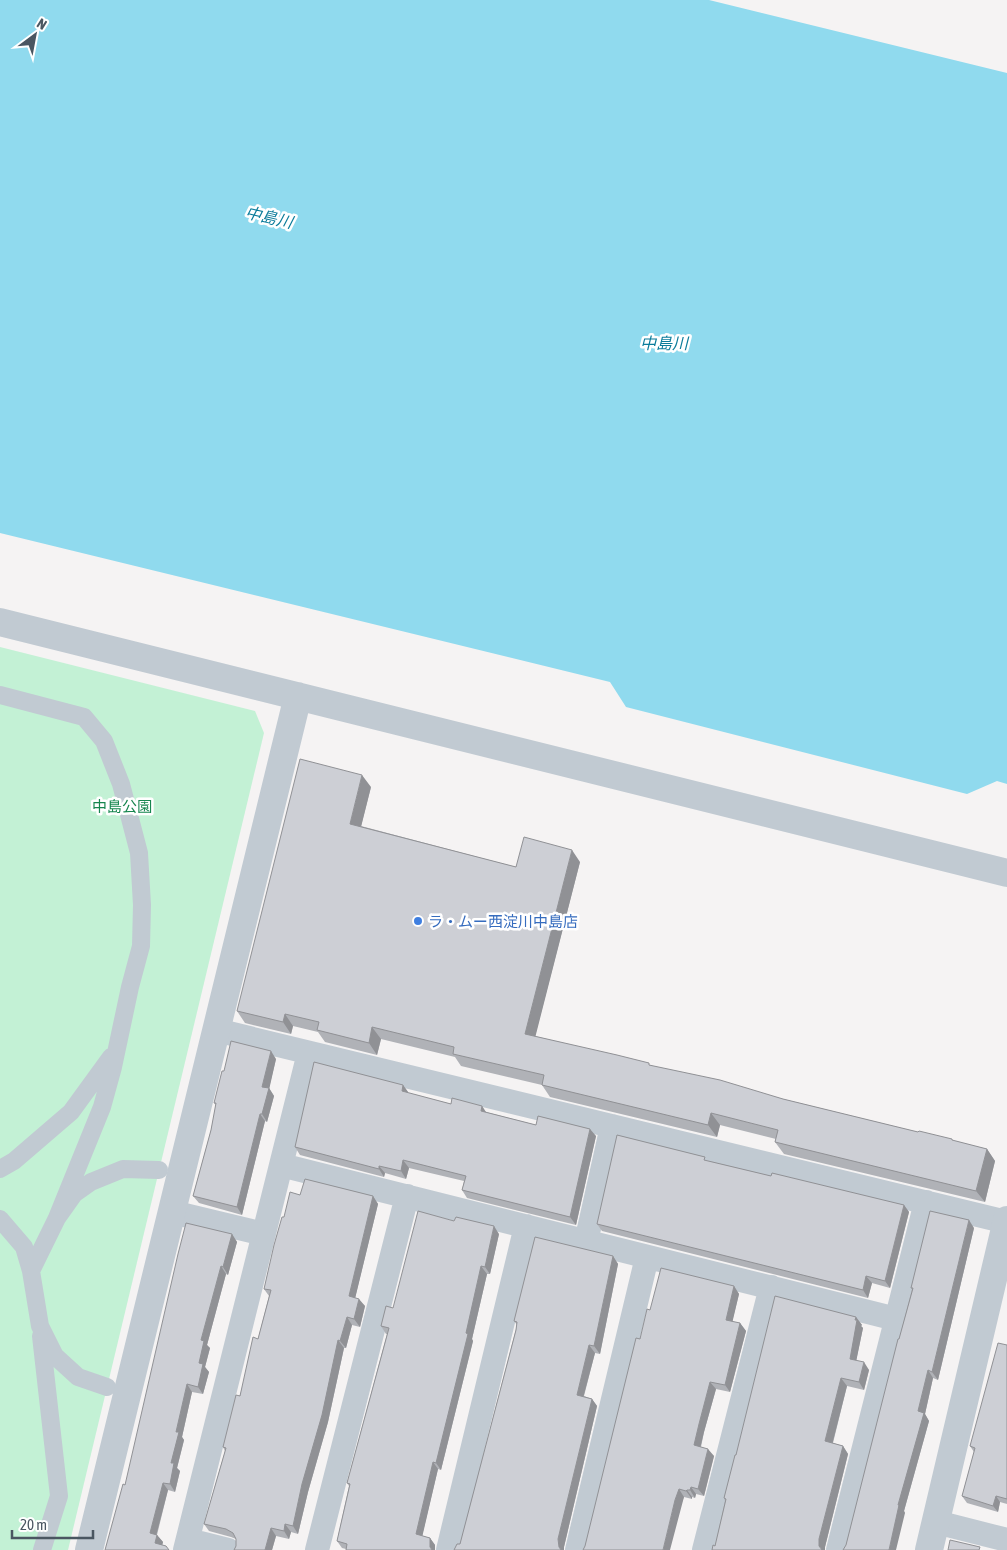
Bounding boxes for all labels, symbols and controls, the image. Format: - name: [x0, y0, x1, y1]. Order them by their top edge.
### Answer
- north arrow: [10, 10, 60, 60]
- text: N: [34, 15, 50, 33]
- water label: 中島川: [244, 203, 296, 232]
- water label: 中島川: [640, 334, 690, 352]
- park label: 中島公園: [92, 798, 152, 815]
- place label: ラ・ムー西淀川中島店: [428, 913, 578, 930]
- marker: ラ・ムー西淀川中島店: [412, 915, 424, 927]
- scale bar: [12, 1508, 94, 1540]
- text: 20 m: [20, 1516, 47, 1533]

